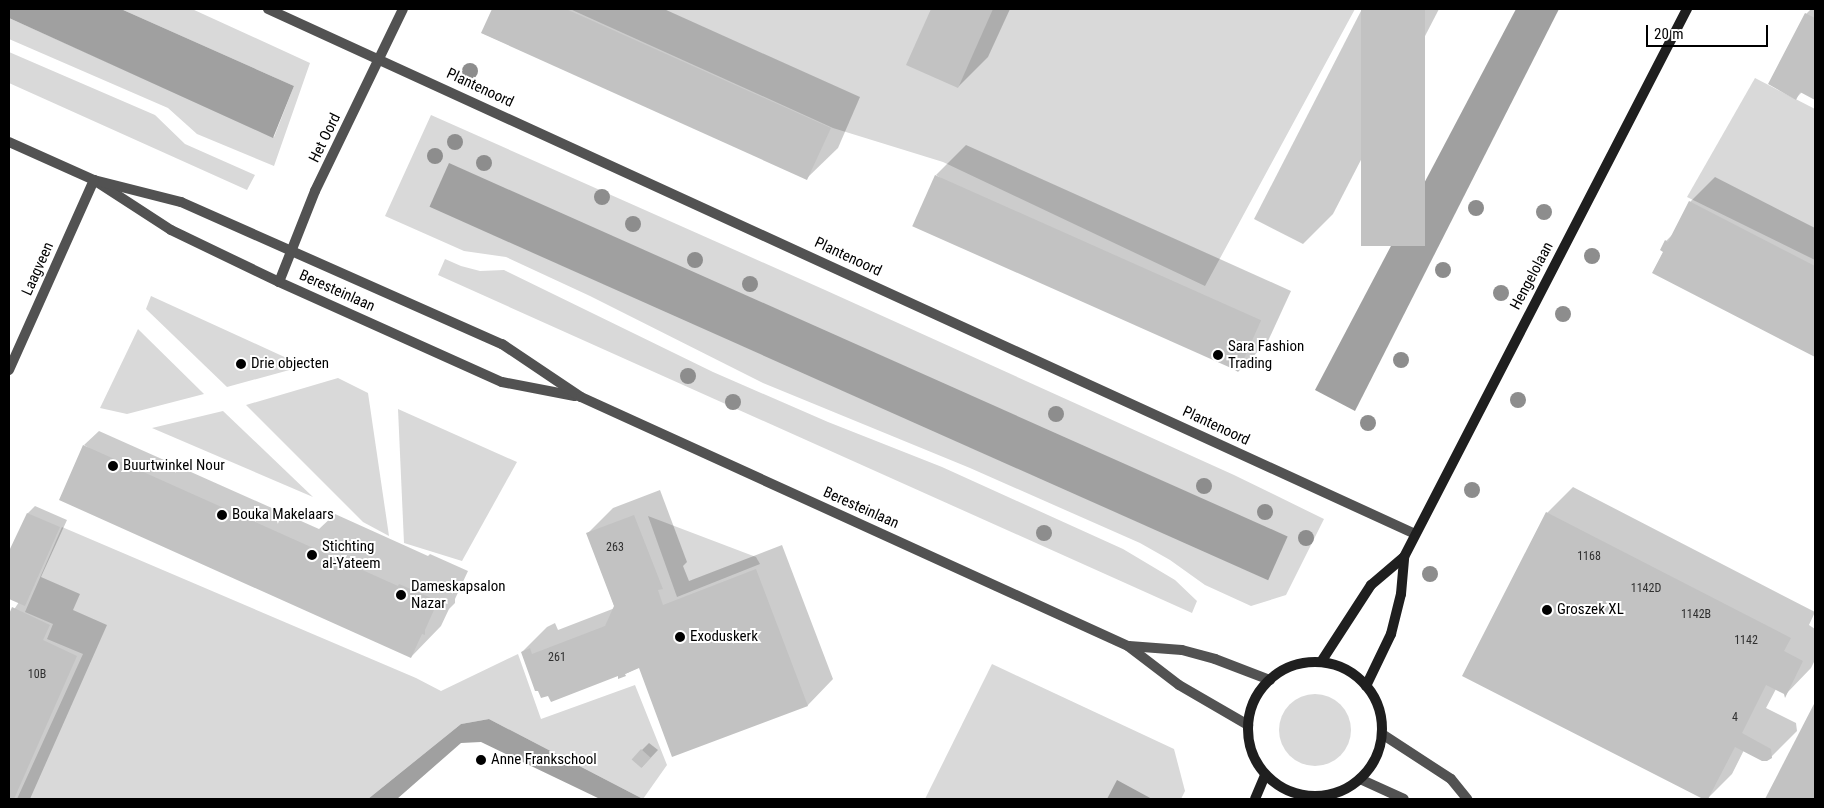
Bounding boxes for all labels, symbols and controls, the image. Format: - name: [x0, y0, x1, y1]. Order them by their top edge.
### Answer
- scale bar: [1649, 15, 1772, 47]
- text: 20 m: [1654, 25, 1684, 43]
- street label: Plantenoord: [444, 65, 516, 111]
- street label: Het Oord: [305, 110, 345, 166]
- street label: Plantenoord: [812, 234, 884, 280]
- street label: Hengelolaan: [1507, 239, 1557, 313]
- street label: Laagveen: [18, 240, 58, 298]
- street label: Beresteinlaan: [296, 266, 378, 316]
- place label: Sara Fashion Trading: [1228, 337, 1304, 372]
- marker: Sara Fashion Trading: [1212, 349, 1224, 361]
- place label: Drie objecten: [251, 355, 329, 373]
- marker: Drie objecten: [235, 358, 247, 370]
- street label: Plantenoord: [1180, 403, 1252, 449]
- place label: Buurtwinkel Nour: [123, 457, 225, 475]
- marker: Buurtwinkel Nour: [107, 460, 119, 472]
- street label: Beresteinlaan: [820, 483, 902, 533]
- place label: Bouka Makelaars: [232, 506, 334, 524]
- marker: Bouka Makelaars: [216, 509, 228, 521]
- place label: Stichting al-Yateem: [322, 537, 381, 572]
- house number: 263: [606, 541, 624, 555]
- marker: Stichting al-Yateem: [306, 549, 318, 561]
- house number: 1168: [1577, 550, 1601, 564]
- place label: Dameskapsalon Nazar: [411, 577, 506, 612]
- house number: 1142D: [1631, 582, 1661, 596]
- marker: Dameskapsalon Nazar: [395, 589, 407, 601]
- place label: Groszek XL: [1557, 601, 1624, 619]
- marker: Groszek XL: [1541, 604, 1553, 616]
- house number: 1142B: [1681, 608, 1711, 622]
- place label: Exoduskerk: [690, 628, 758, 646]
- marker: Exoduskerk: [674, 631, 686, 643]
- house number: 1142: [1734, 634, 1758, 648]
- house number: 261: [548, 651, 566, 665]
- house number: 10B: [28, 668, 46, 682]
- house number: 4: [1732, 711, 1738, 725]
- place label: Anne Frankschool: [491, 751, 597, 769]
- marker: Anne Frankschool: [475, 754, 487, 766]

